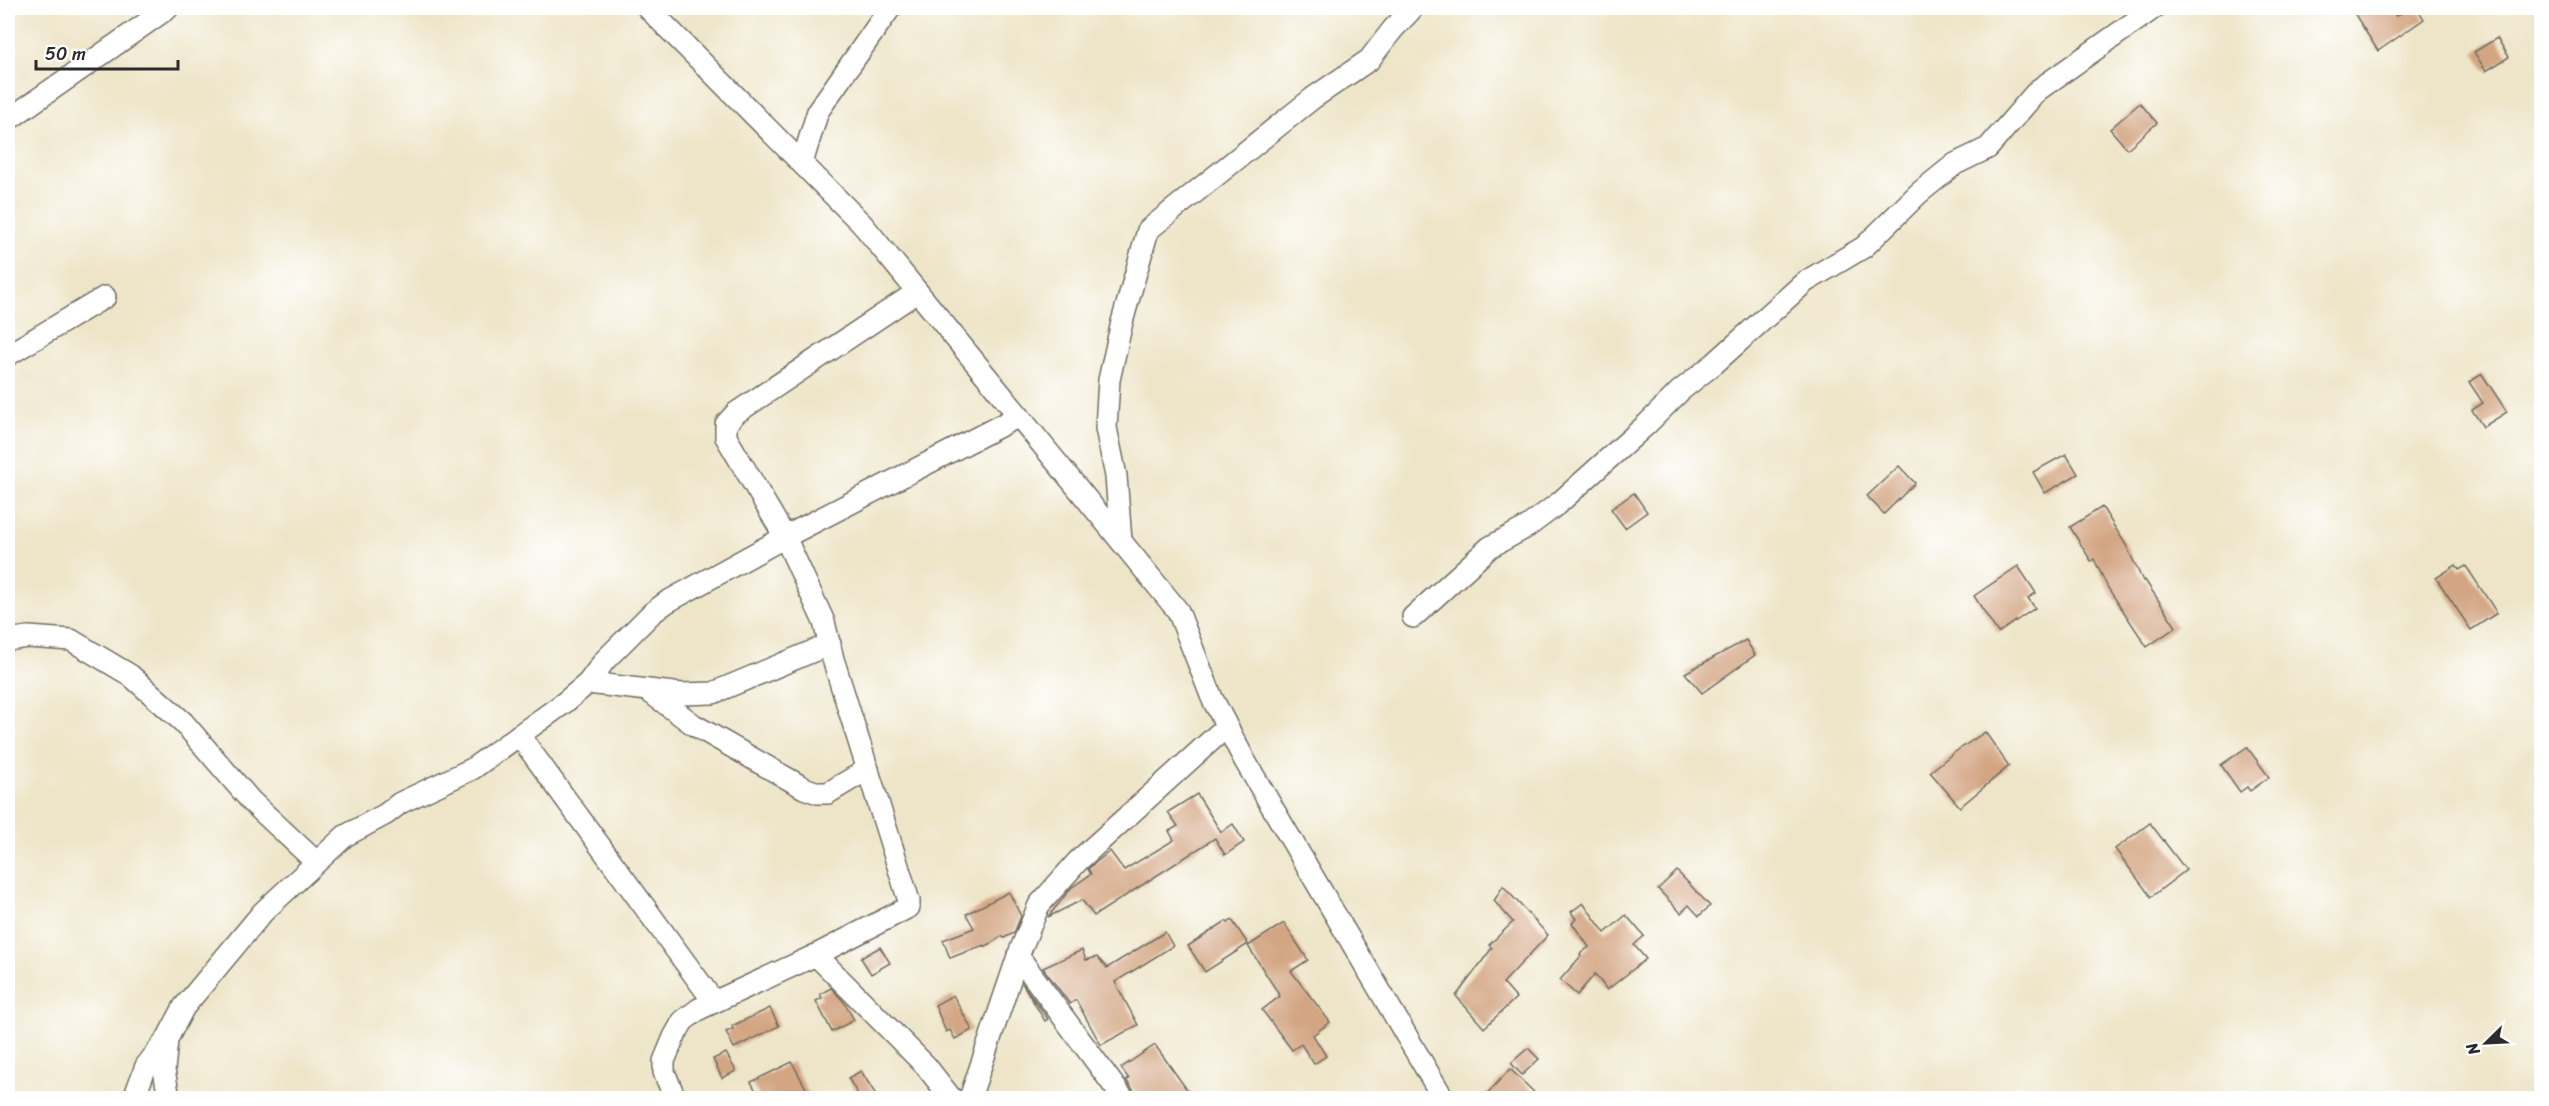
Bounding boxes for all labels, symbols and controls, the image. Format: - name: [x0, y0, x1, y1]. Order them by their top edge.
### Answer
- scale bar: [36, 33, 178, 71]
- text: 50 m: [45, 38, 86, 70]
- north arrow: [2456, 1013, 2516, 1073]
- text: N: [2457, 1037, 2489, 1061]

